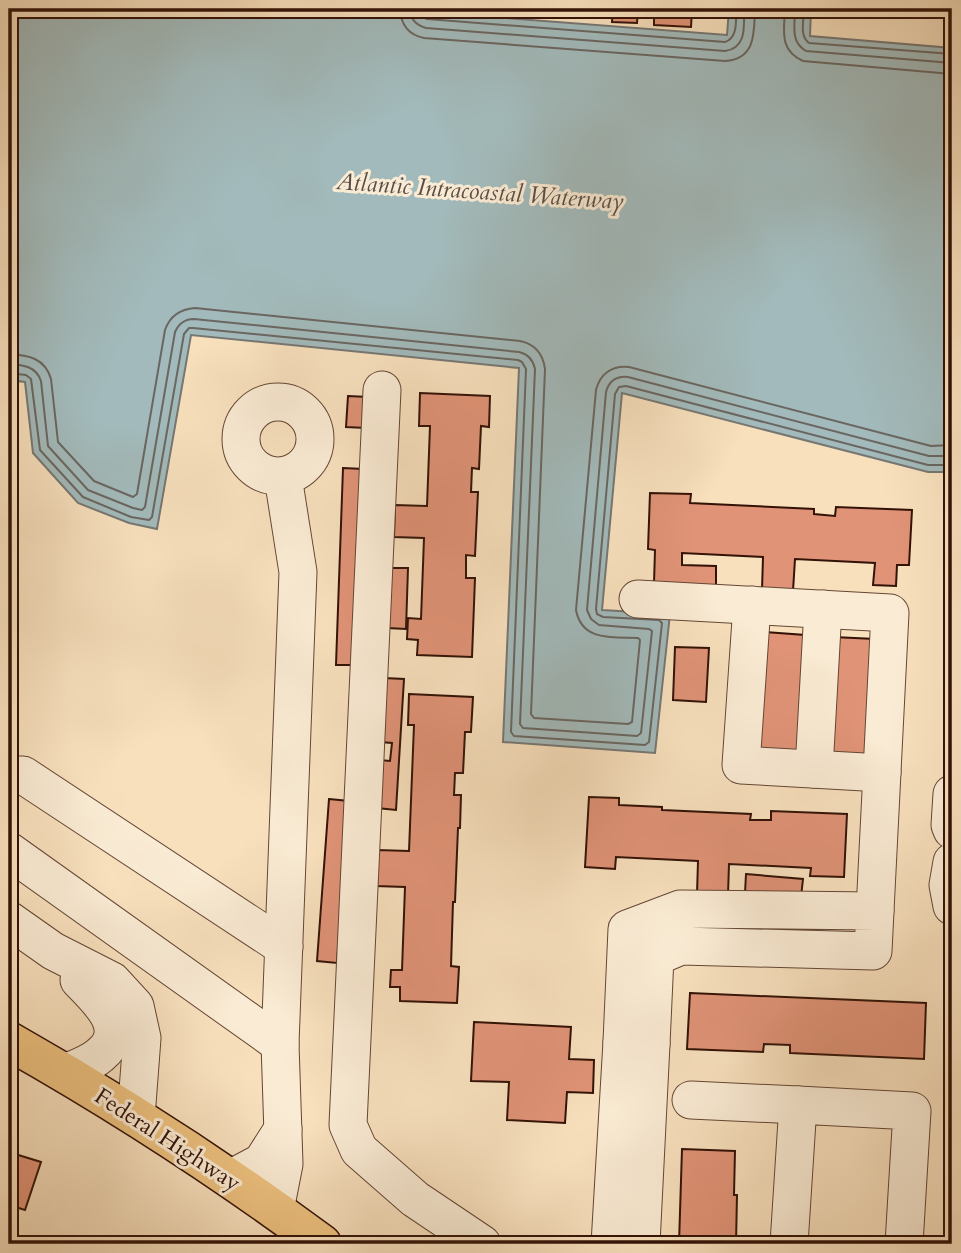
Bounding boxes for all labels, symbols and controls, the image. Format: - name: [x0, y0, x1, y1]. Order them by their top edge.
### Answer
- water label: Atlantic Intracoastal Waterway: [334, 165, 625, 218]
- street label: Federal Highway: [89, 1081, 247, 1198]

